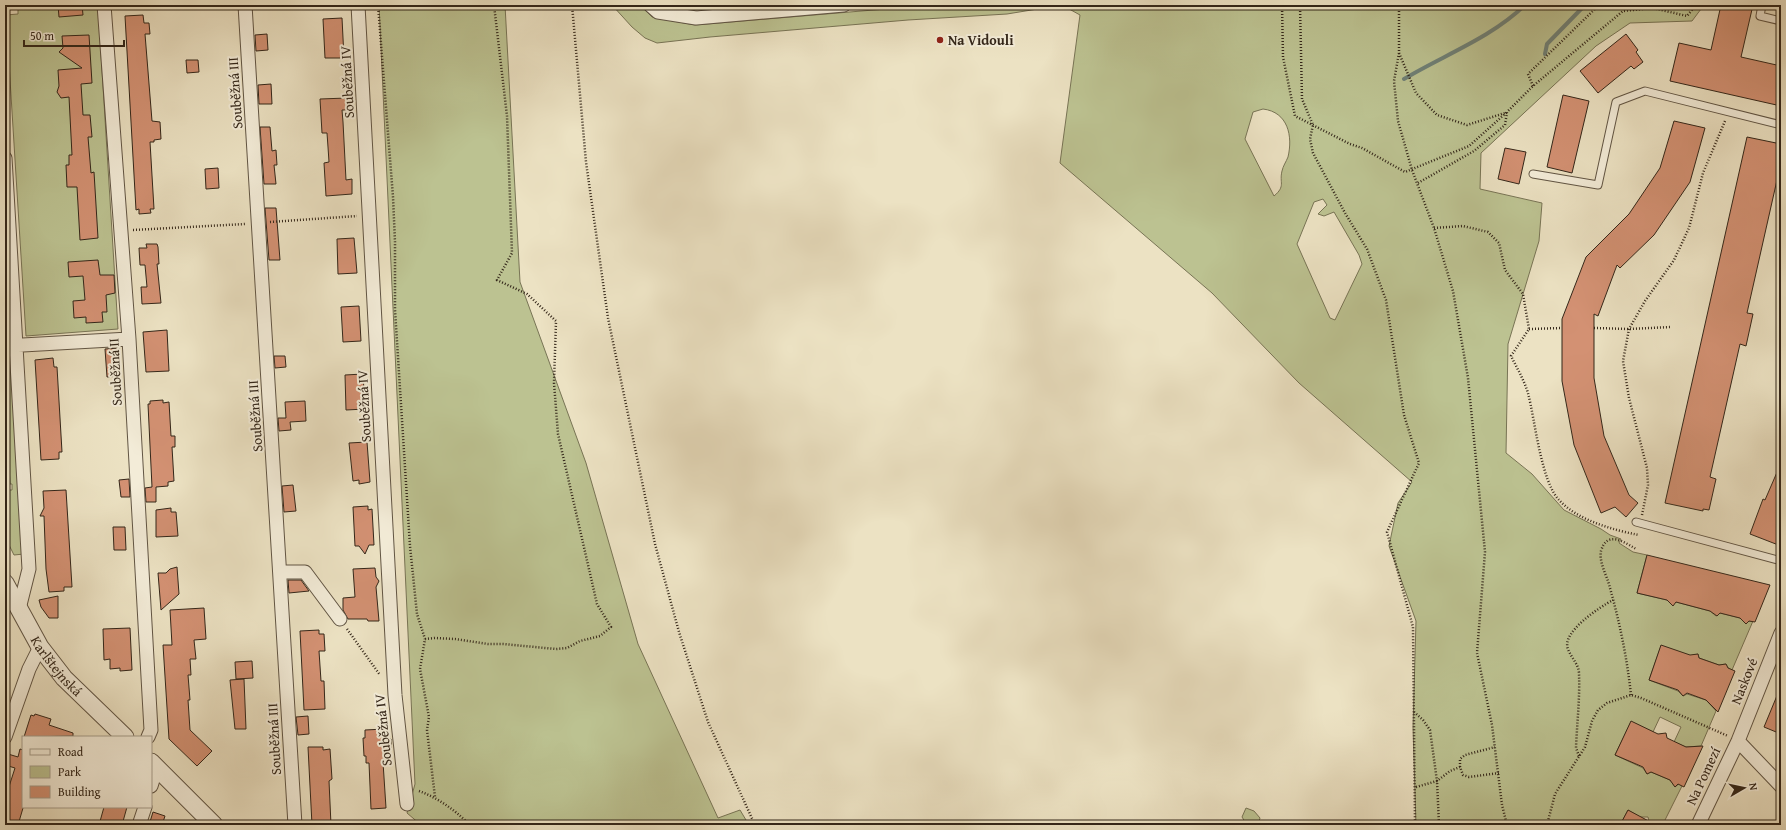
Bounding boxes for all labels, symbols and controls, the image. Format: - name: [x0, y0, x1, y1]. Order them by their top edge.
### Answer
- scale bar: [24, 22, 124, 48]
- text: 50 m: [30, 27, 54, 44]
- place label: Na Vidouli: [948, 30, 1014, 50]
- marker: Na Vidouli: [935, 35, 945, 45]
- street label: Souběžná Ⅳ: [335, 45, 359, 119]
- street label: Souběžná Ⅲ: [223, 56, 247, 130]
- street label: Souběžná Ⅱ: [103, 337, 127, 406]
- street label: Souběžná Ⅳ: [352, 369, 376, 443]
- street label: Souběžná Ⅲ: [243, 379, 267, 453]
- street label: Karlštejnská: [26, 632, 87, 701]
- street label: Naskové: [1726, 654, 1763, 707]
- street label: Souběžná Ⅳ: [369, 692, 397, 767]
- street label: Souběžná Ⅲ: [262, 702, 286, 775]
- legend: [22, 736, 152, 808]
- text: Road: [58, 743, 84, 760]
- street label: Na Pomezí: [1681, 743, 1726, 808]
- text: Park: [58, 763, 82, 780]
- north arrow: [1724, 768, 1764, 808]
- text: N: [1745, 782, 1762, 792]
- text: Building: [58, 783, 101, 800]

